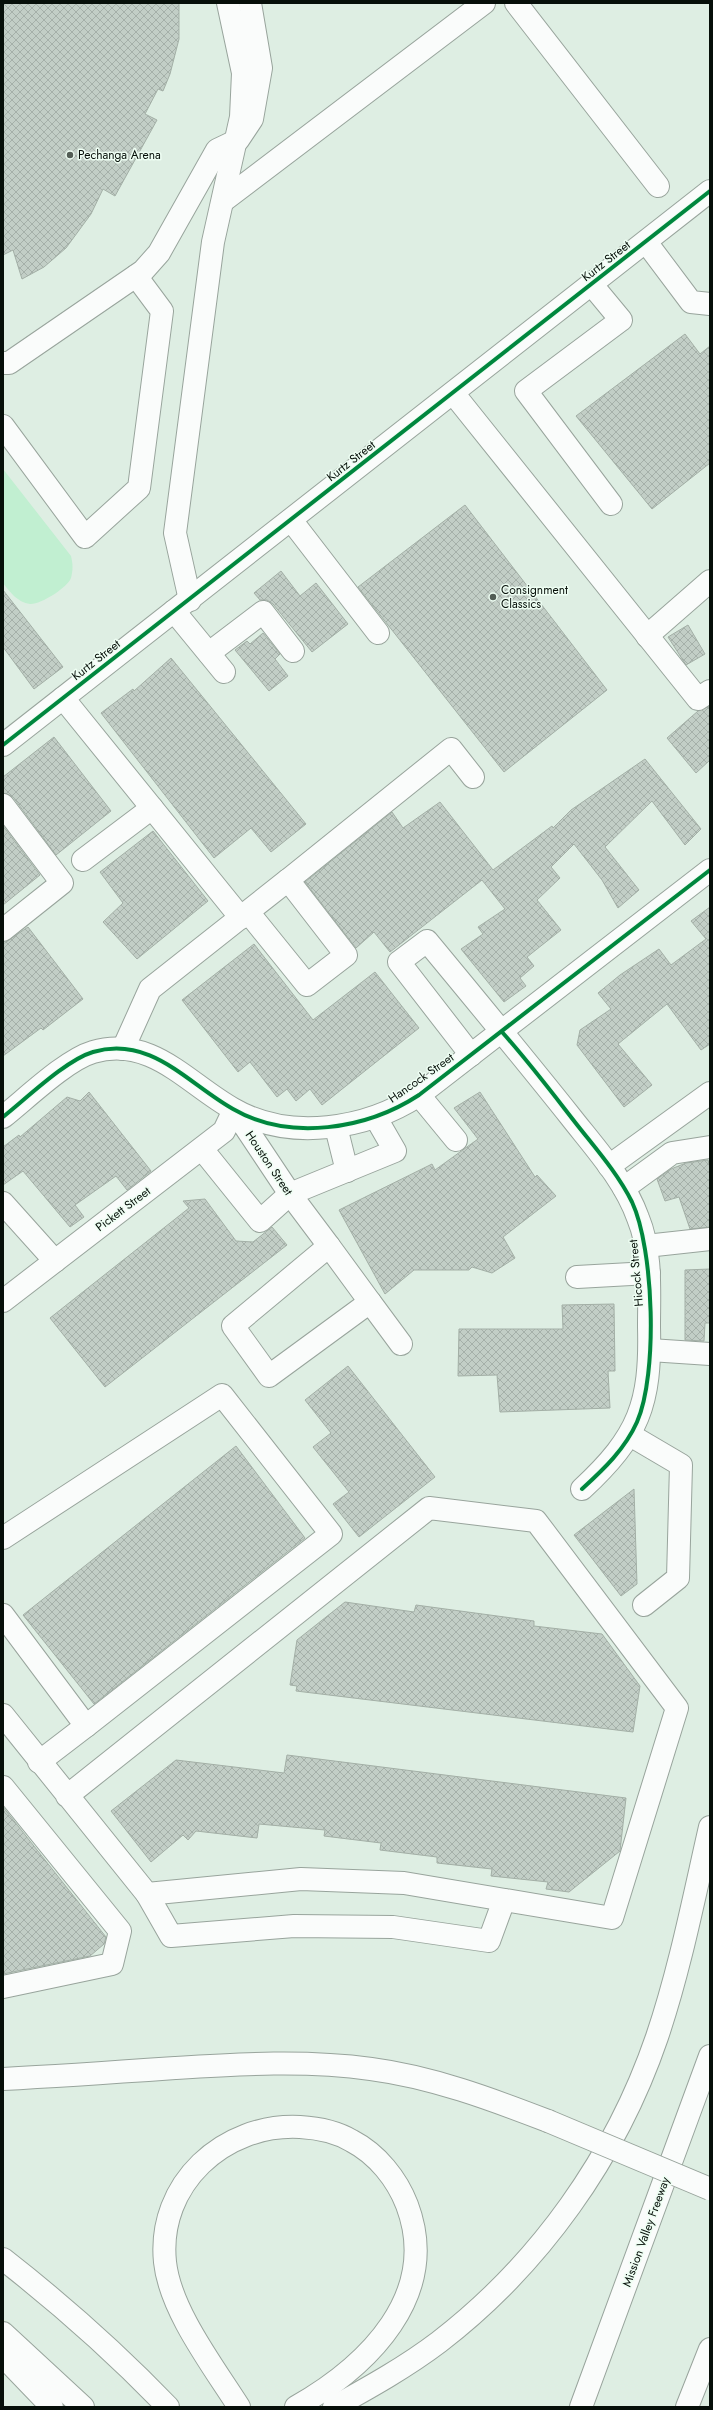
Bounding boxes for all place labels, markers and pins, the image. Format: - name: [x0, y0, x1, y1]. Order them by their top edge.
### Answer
- place label: Pechanga Arena: [78, 146, 161, 164]
- marker: Pechanga Arena: [65, 150, 75, 160]
- place label: Consignment Classics: [501, 581, 568, 613]
- marker: Consignment Classics: [488, 592, 498, 602]

